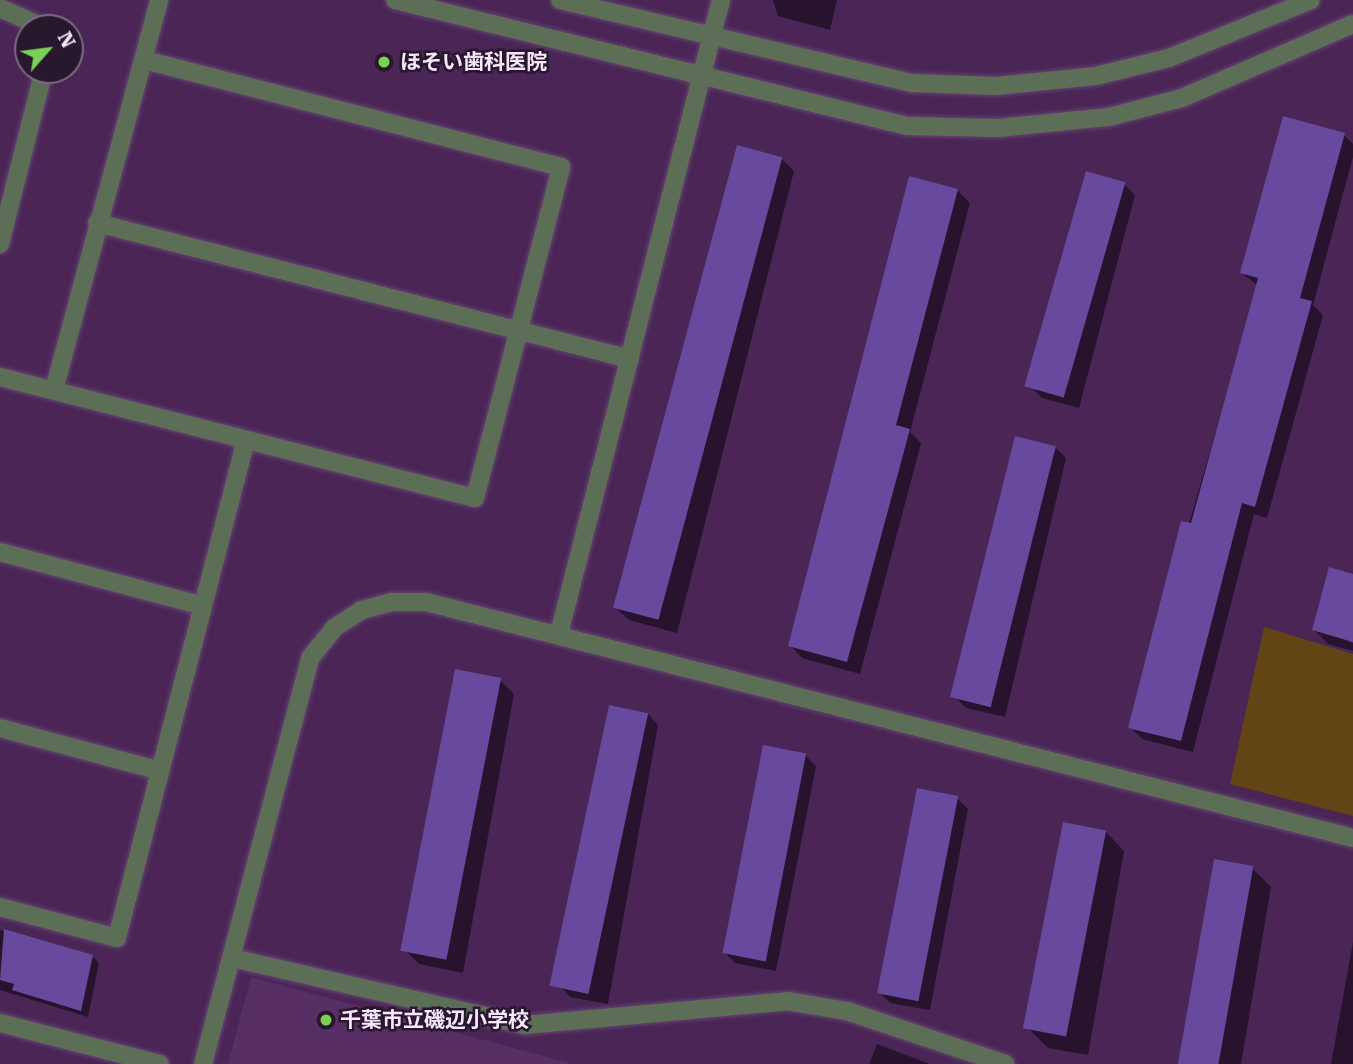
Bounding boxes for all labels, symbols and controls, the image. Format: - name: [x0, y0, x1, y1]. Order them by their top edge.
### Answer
- north arrow: [14, 14, 84, 84]
- text: N: [53, 28, 80, 52]
- place label: ほそい歯科医院: [400, 49, 547, 75]
- marker: ほそい歯科医院: [374, 52, 394, 72]
- place label: 千葉市立磯辺小学校: [340, 1007, 529, 1033]
- marker: 千葉市立磯辺小学校: [318, 1012, 334, 1028]

